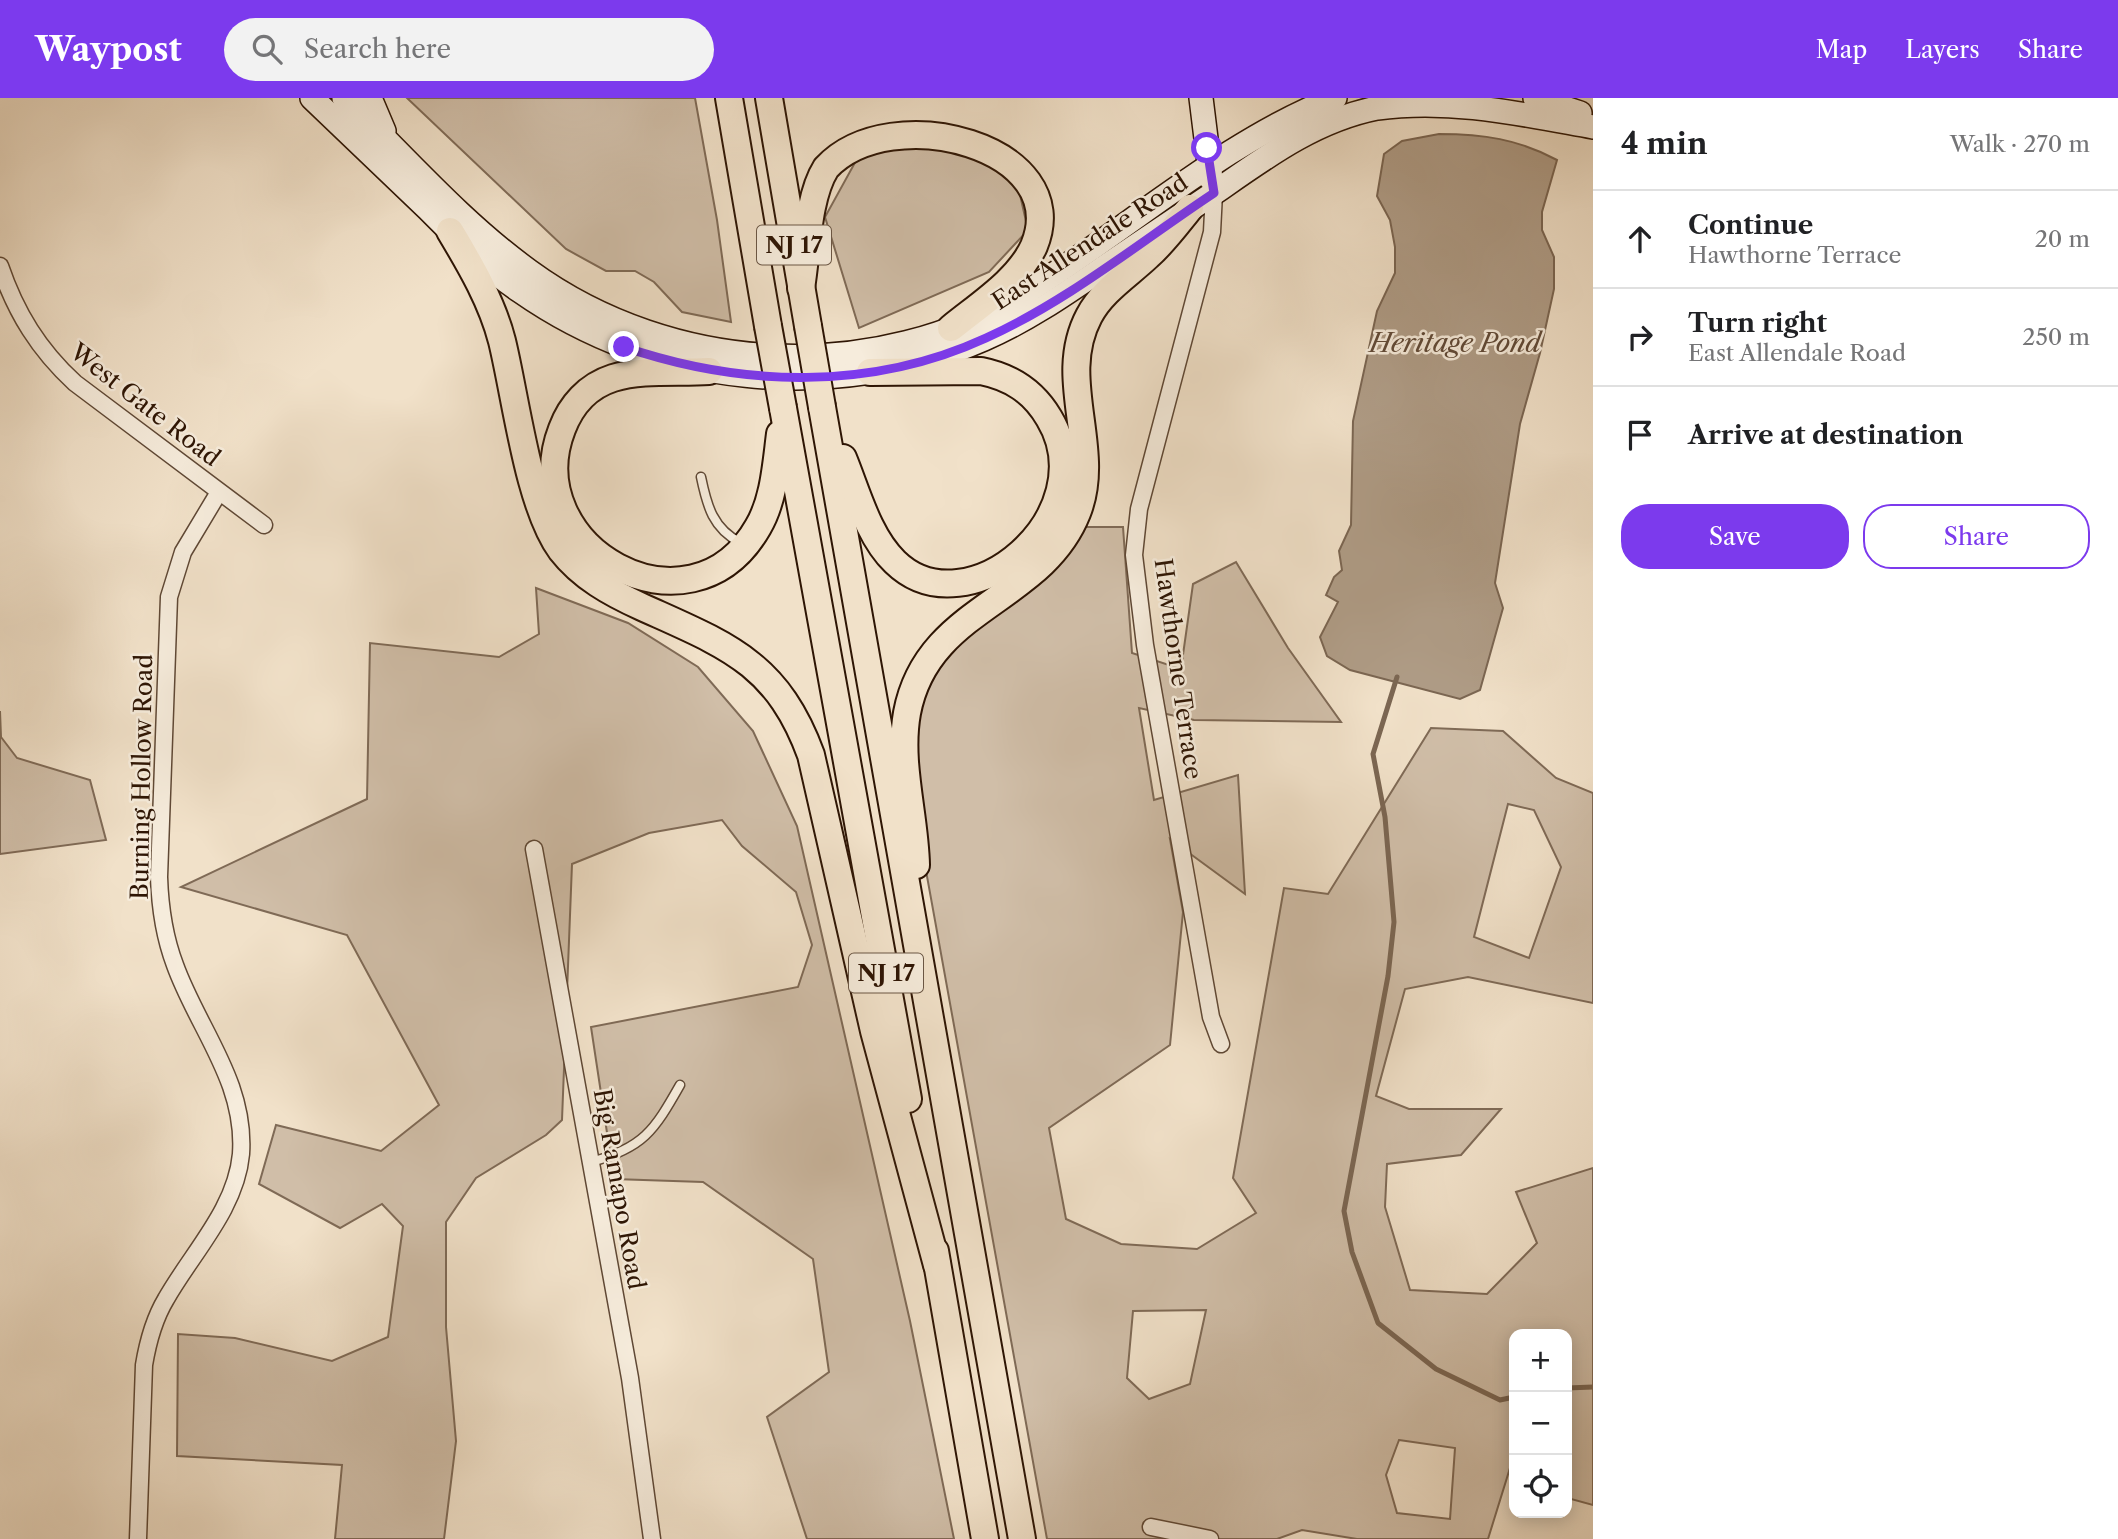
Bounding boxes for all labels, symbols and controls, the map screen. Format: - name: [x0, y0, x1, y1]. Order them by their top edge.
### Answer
- search box: [224, 18, 714, 81]
- text: Waypost: [35, 29, 182, 70]
- icon: search: [248, 30, 286, 68]
- text: Search here: [304, 33, 451, 65]
- text: Map: [1816, 35, 1867, 64]
- text: Layers: [1905, 35, 1980, 64]
- text: Share: [2018, 35, 2083, 64]
- text: 4 min: [1621, 125, 1707, 162]
- text: Walk · 270 m: [1950, 130, 2090, 158]
- route start: [1191, 132, 1222, 163]
- street label: East Allendale Road: [986, 167, 1193, 316]
- text: Continue: [1688, 209, 1813, 241]
- icon: ahead: [1621, 220, 1659, 258]
- text: 20 m: [2035, 225, 2090, 253]
- road number: NJ 17: [757, 226, 831, 264]
- text: Hawthorne Terrace: [1688, 241, 1901, 269]
- text: Turn right: [1688, 307, 1827, 339]
- icon: right: [1621, 318, 1659, 356]
- text: 250 m: [2022, 323, 2090, 351]
- water label: Heritage Pond: [1367, 327, 1543, 359]
- route end: [608, 331, 639, 362]
- street label: West Gate Road: [64, 336, 226, 472]
- text: East Allendale Road: [1688, 339, 1906, 367]
- icon: arrive: [1621, 416, 1659, 454]
- text: Arrive at destination: [1688, 419, 1963, 451]
- button: Save: [1621, 504, 1849, 569]
- button: Share: [1863, 504, 2090, 569]
- street label: Hawthorne Terrace: [1149, 557, 1208, 781]
- street label: Burning Hollow Road: [125, 653, 158, 900]
- road number: NJ 17: [849, 954, 923, 992]
- street label: Big Ramapo Road: [588, 1086, 652, 1292]
- map controls: [1509, 1329, 1572, 1518]
- button: +: [1509, 1329, 1572, 1392]
- button: −: [1509, 1392, 1572, 1455]
- button: locate: [1509, 1455, 1572, 1518]

